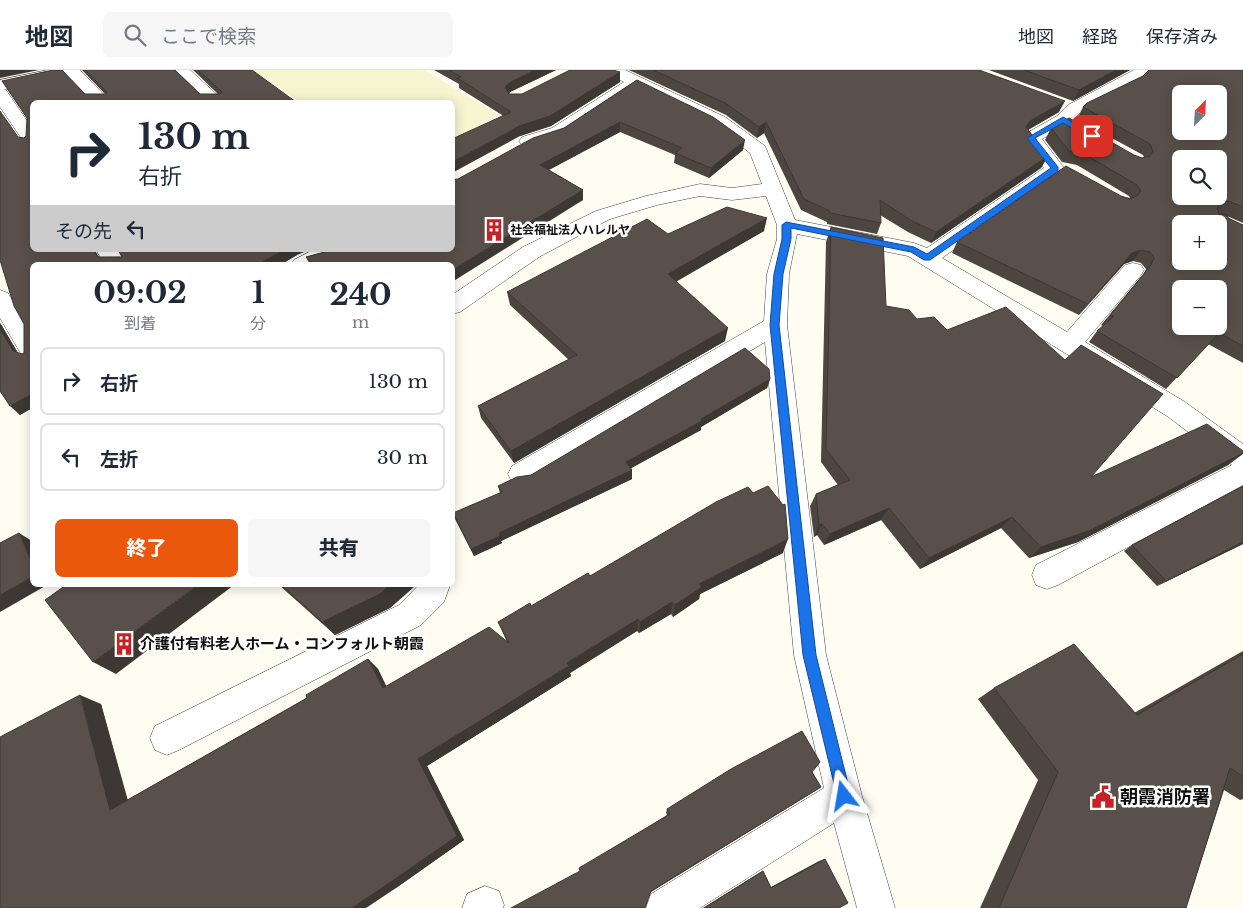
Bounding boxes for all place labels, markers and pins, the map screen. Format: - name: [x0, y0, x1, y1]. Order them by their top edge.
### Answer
- pin: [1071, 115, 1113, 157]
- building icon: 社会福祉法人ハレルヤ: [481, 217, 507, 243]
- place label: 社会福祉法人ハレルヤ: [510, 222, 630, 237]
- building icon: 介護付有料老人ホーム・コンフォルト朝霞: [111, 631, 137, 657]
- place label: 介護付有料老人ホーム・コンフォルト朝霞: [140, 634, 424, 653]
- public building icon: 朝霞消防署: [1090, 784, 1116, 810]
- place label: 朝霞消防署: [1120, 786, 1210, 808]

